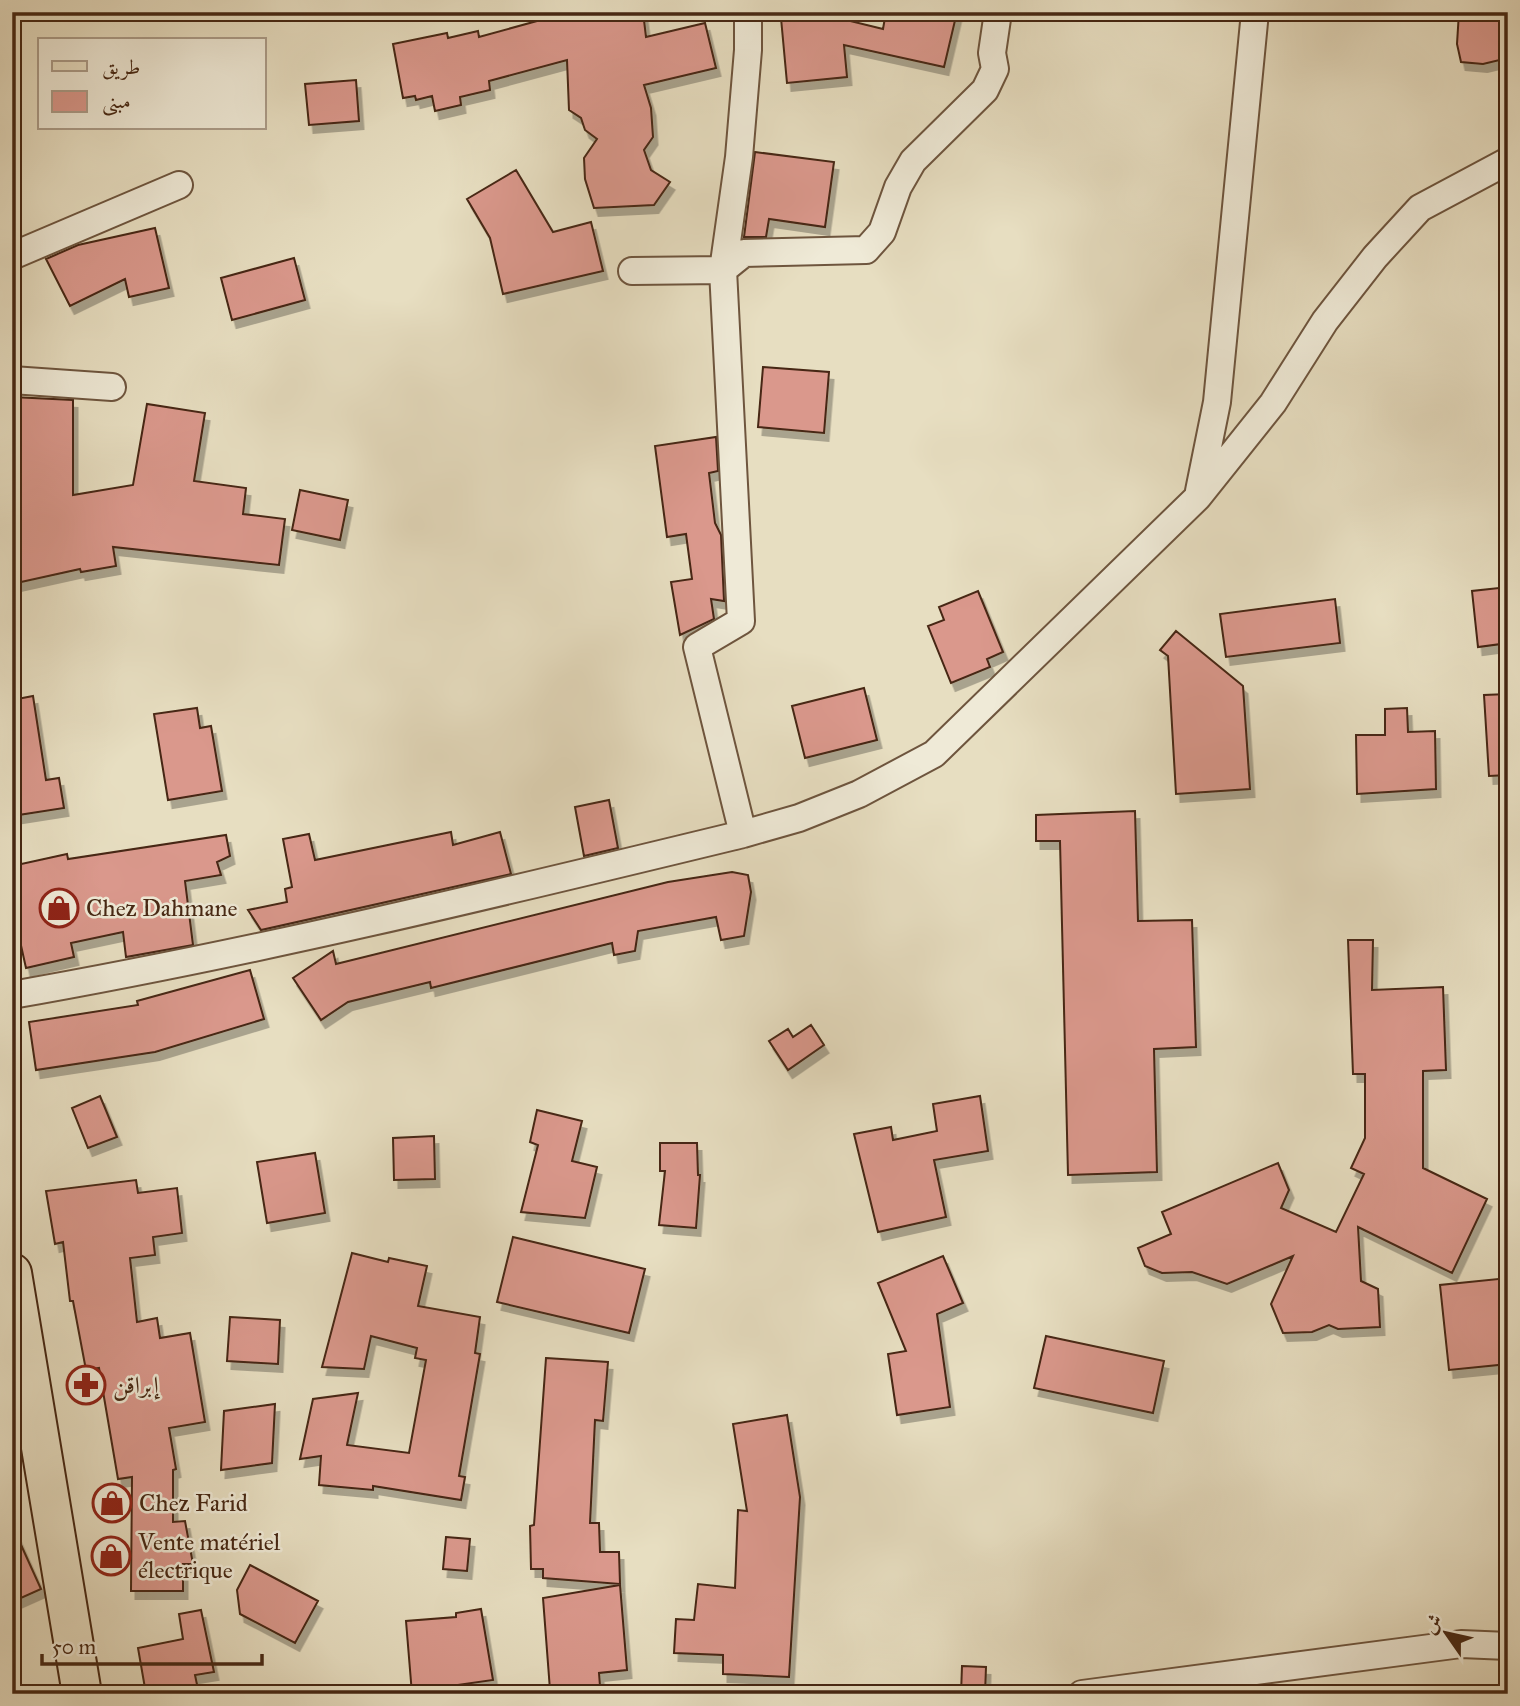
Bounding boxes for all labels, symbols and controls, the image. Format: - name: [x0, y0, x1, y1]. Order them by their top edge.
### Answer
- legend: [38, 38, 266, 130]
- text: طريق: [102, 54, 140, 80]
- text: مبنى: [102, 88, 131, 116]
- shop icon: Chez Dahmane: [38, 887, 80, 929]
- place label: Chez Dahmane: [86, 893, 238, 923]
- pharmacy icon: إبراقن: [65, 1364, 107, 1406]
- place label: إبراقن: [113, 1370, 160, 1401]
- shop icon: Chez Farid: [91, 1482, 133, 1524]
- place label: Chez Farid: [139, 1488, 248, 1518]
- place label: Vente matériel électrique: [137, 1527, 281, 1585]
- shop icon: Vente matériel électrique: [90, 1535, 132, 1577]
- north arrow: [1412, 1598, 1482, 1668]
- text: ش: [1418, 1610, 1447, 1638]
- scale bar: [42, 1622, 262, 1666]
- text: 50 m: [52, 1634, 97, 1660]

